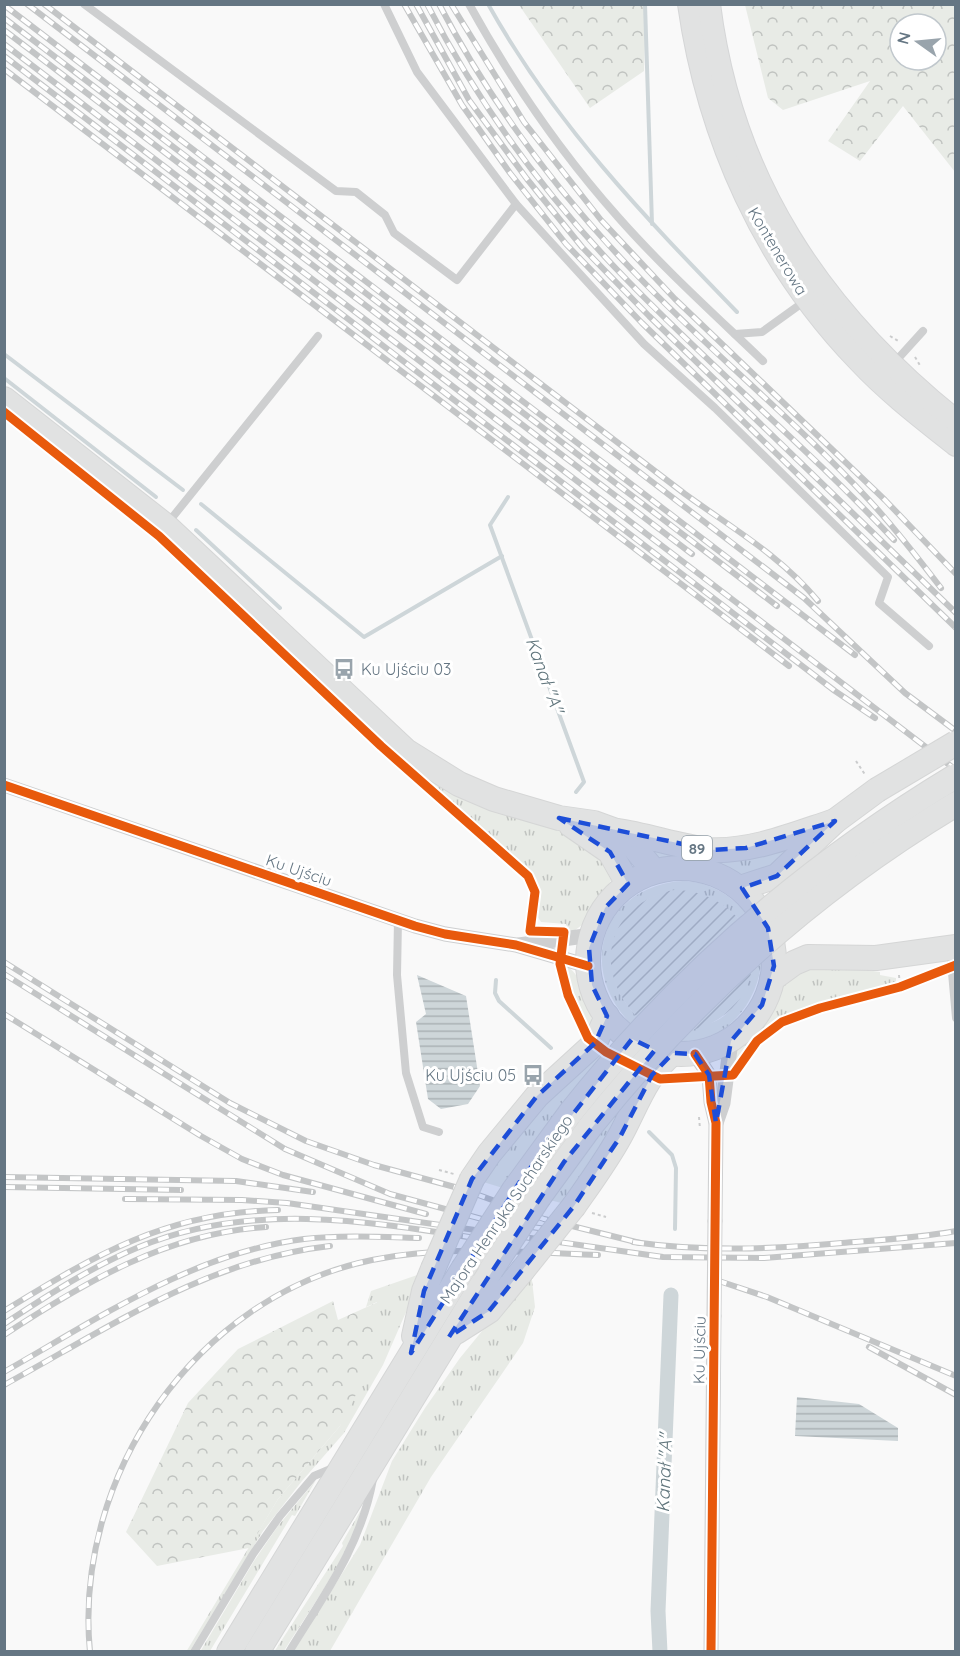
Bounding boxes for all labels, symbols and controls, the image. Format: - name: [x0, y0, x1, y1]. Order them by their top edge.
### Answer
- north arrow: [888, 12, 948, 72]
- text: N: [892, 30, 915, 46]
- street label: Kontenerowa: [744, 203, 812, 299]
- water label: Kanał "A": [521, 634, 570, 719]
- bus stop icon: Ku Ujściu 03: [332, 657, 356, 681]
- place label: Ku Ujściu 03: [361, 659, 451, 679]
- road number: 89: [682, 836, 712, 860]
- street label: Ku Ujściu: [264, 849, 334, 891]
- bus stop icon: Ku Ujściu 05: [521, 1063, 545, 1087]
- place label: Ku Ujściu 05: [425, 1065, 516, 1085]
- street label: Majora Henryka Sucharskiego: [435, 1111, 577, 1307]
- street label: Ku Ujściu: [688, 1316, 710, 1384]
- water label: Kanał "A": [651, 1430, 677, 1513]

